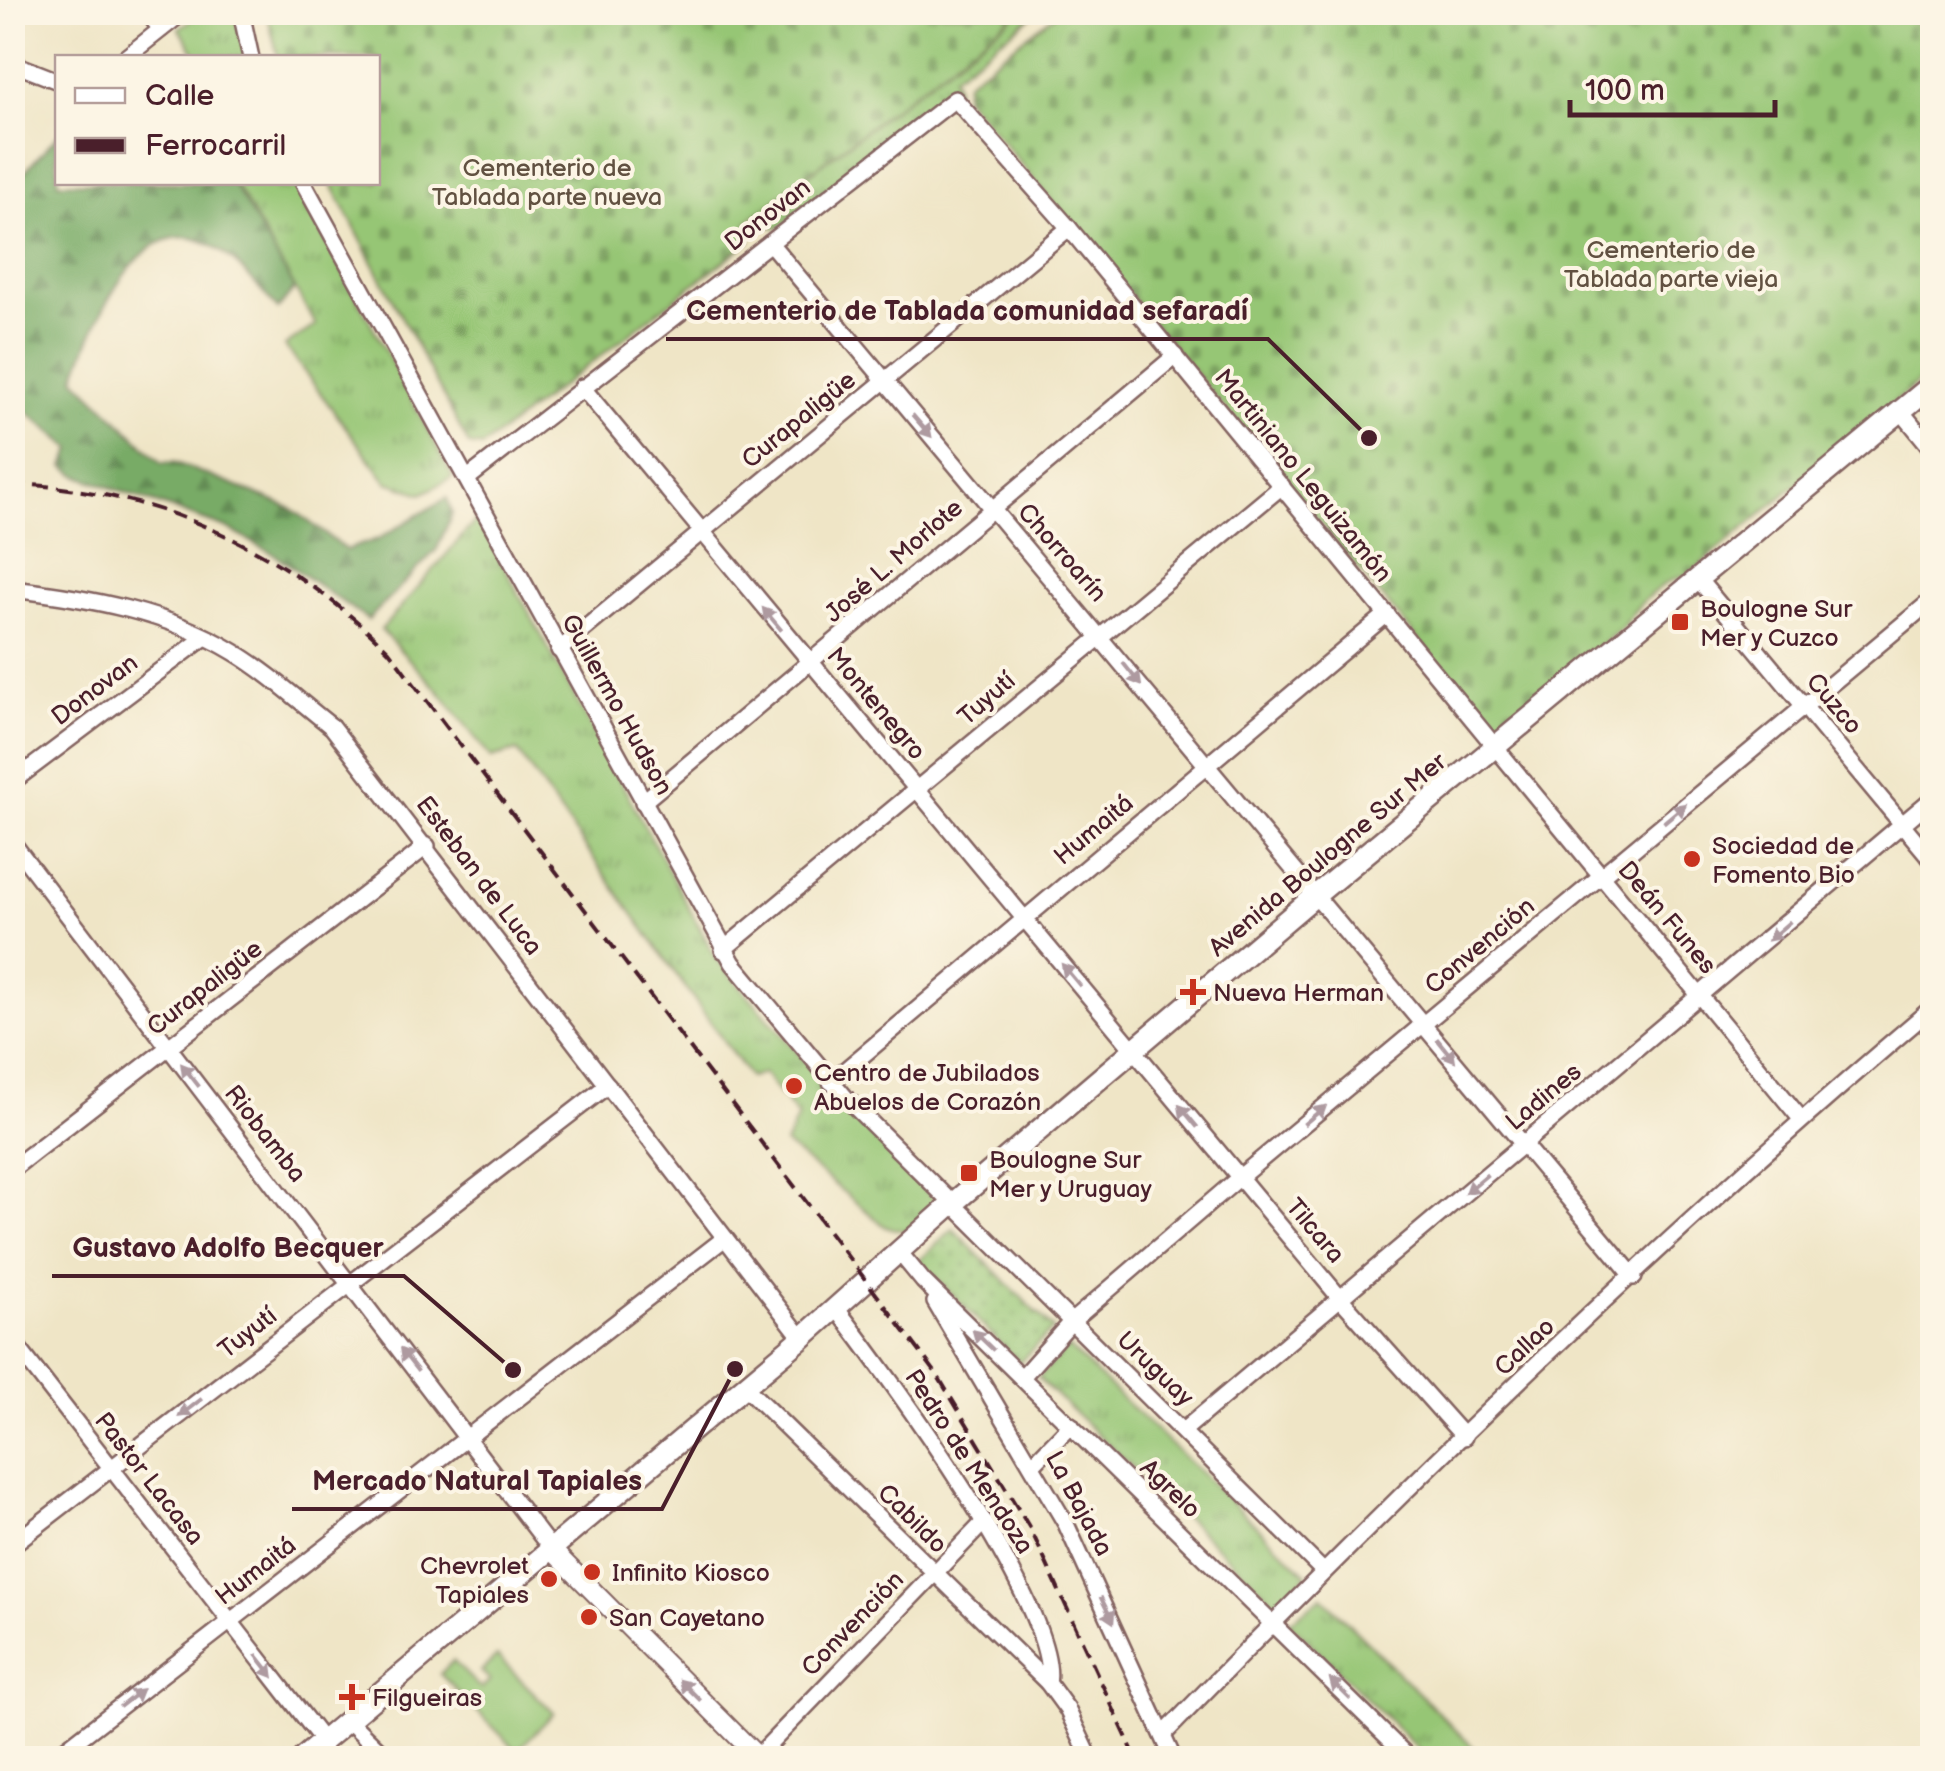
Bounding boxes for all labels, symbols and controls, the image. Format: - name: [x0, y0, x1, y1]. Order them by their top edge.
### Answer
- legend: [55, 55, 380, 185]
- scale bar: [1570, 55, 1775, 117]
- text: 100 m: [1585, 73, 1665, 109]
- text: Calle: [145, 78, 214, 114]
- text: Ferrocarril: [145, 128, 286, 164]
- park label: Cementerio de Tablada parte nueva: [432, 153, 662, 213]
- street label: Donovan: [719, 172, 817, 258]
- park label: Cementerio de Tablada parte vieja: [1564, 235, 1778, 295]
- callout: Cementerio de Tablada comunidad sefaradí: [666, 281, 1268, 339]
- text: Cementerio de Tablada comunidad sefaradí: [686, 295, 1249, 328]
- street label: Martiniano Leguizamón: [1207, 363, 1398, 589]
- street label: Curapaligüe: [736, 365, 862, 476]
- one-way arrow: [910, 414, 932, 439]
- street label: José L. Morlote: [819, 493, 969, 630]
- street label: Chorroarín: [1011, 497, 1113, 609]
- place label: Boulogne Sur Mer y Cuzco: [1700, 594, 1853, 654]
- one-way arrow: [762, 606, 784, 631]
- street label: Guillermo Hudson: [554, 609, 679, 801]
- marker: Boulogne Sur Mer y Cuzco: [1669, 611, 1691, 633]
- street label: Montenegro: [820, 641, 932, 767]
- street label: Donovan: [46, 648, 144, 733]
- one-way arrow: [1121, 661, 1142, 686]
- street label: Tuyutí: [952, 665, 1023, 732]
- street label: Cuzco: [1799, 667, 1868, 741]
- street label: Avenida Boulogne Sur Mer: [1203, 746, 1454, 964]
- street label: Humaitá: [1048, 788, 1140, 872]
- street label: Esteban de Luca: [409, 790, 549, 962]
- one-way arrow: [1663, 803, 1688, 825]
- place label: Sociedad de Fomento Bio: [1712, 831, 1855, 891]
- marker: Sociedad de Fomento Bio: [1681, 848, 1703, 870]
- street label: Deán Funes: [1611, 855, 1723, 981]
- street label: Convención: [1419, 891, 1541, 1001]
- one-way arrow: [1766, 919, 1791, 941]
- street label: Curapaligüe: [141, 933, 269, 1043]
- one-way arrow: [1060, 963, 1082, 988]
- place label: Nueva Herman: [1213, 978, 1384, 1009]
- marker: Nueva Herman: [1182, 981, 1204, 1003]
- one-way arrow: [1434, 1038, 1456, 1063]
- street label: Ladines: [1500, 1057, 1588, 1138]
- place label: Centro de Jubilados Abuelos de Corazón: [814, 1058, 1041, 1118]
- one-way arrow: [180, 1062, 200, 1088]
- marker: Centro de Jubilados Abuelos de Corazón: [783, 1075, 805, 1097]
- street label: Riobamba: [217, 1079, 312, 1189]
- one-way arrow: [1178, 1103, 1199, 1128]
- one-way arrow: [1302, 1105, 1327, 1126]
- place label: Boulogne Sur Mer y Uruguay: [989, 1145, 1152, 1205]
- marker: Boulogne Sur Mer y Uruguay: [958, 1162, 980, 1184]
- one-way arrow: [1464, 1173, 1489, 1195]
- street label: Tilcara: [1279, 1192, 1351, 1270]
- callout: Gustavo Adolfo Becquer: [52, 1218, 404, 1276]
- text: Gustavo Adolfo Becquer: [72, 1232, 384, 1265]
- street label: Tuyutí: [212, 1300, 284, 1366]
- street label: Callao: [1488, 1311, 1562, 1383]
- street label: Uruguay: [1110, 1325, 1200, 1414]
- one-way arrow: [971, 1329, 995, 1352]
- one-way arrow: [400, 1347, 420, 1373]
- street label: Pedro de Mendoza: [897, 1364, 1040, 1560]
- one-way arrow: [177, 1397, 203, 1418]
- street label: Pastor Lacasa: [87, 1406, 210, 1551]
- street label: La Bajada: [1038, 1446, 1119, 1561]
- callout: Mercado Natural Tapiales: [292, 1451, 662, 1509]
- street label: Agrelo: [1133, 1453, 1207, 1525]
- text: Mercado Natural Tapiales: [312, 1465, 642, 1498]
- street label: Cabildo: [871, 1478, 953, 1560]
- street label: Humaitá: [209, 1530, 302, 1612]
- place label: Chevrolet Tapiales: [420, 1551, 529, 1611]
- place label: Infinito Kiosco: [612, 1558, 770, 1589]
- marker: Infinito Kiosco: [581, 1561, 603, 1583]
- street label: Convención: [795, 1565, 911, 1683]
- marker: Chevrolet Tapiales: [538, 1568, 560, 1590]
- one-way arrow: [1099, 1596, 1116, 1625]
- place label: San Cayetano: [609, 1603, 765, 1634]
- marker: San Cayetano: [578, 1606, 600, 1628]
- one-way arrow: [254, 1653, 274, 1679]
- one-way arrow: [1329, 1678, 1353, 1702]
- one-way arrow: [678, 1679, 702, 1702]
- place label: Filgueiras: [372, 1683, 482, 1714]
- marker: Filgueiras: [341, 1686, 363, 1708]
- one-way arrow: [118, 1689, 144, 1709]

